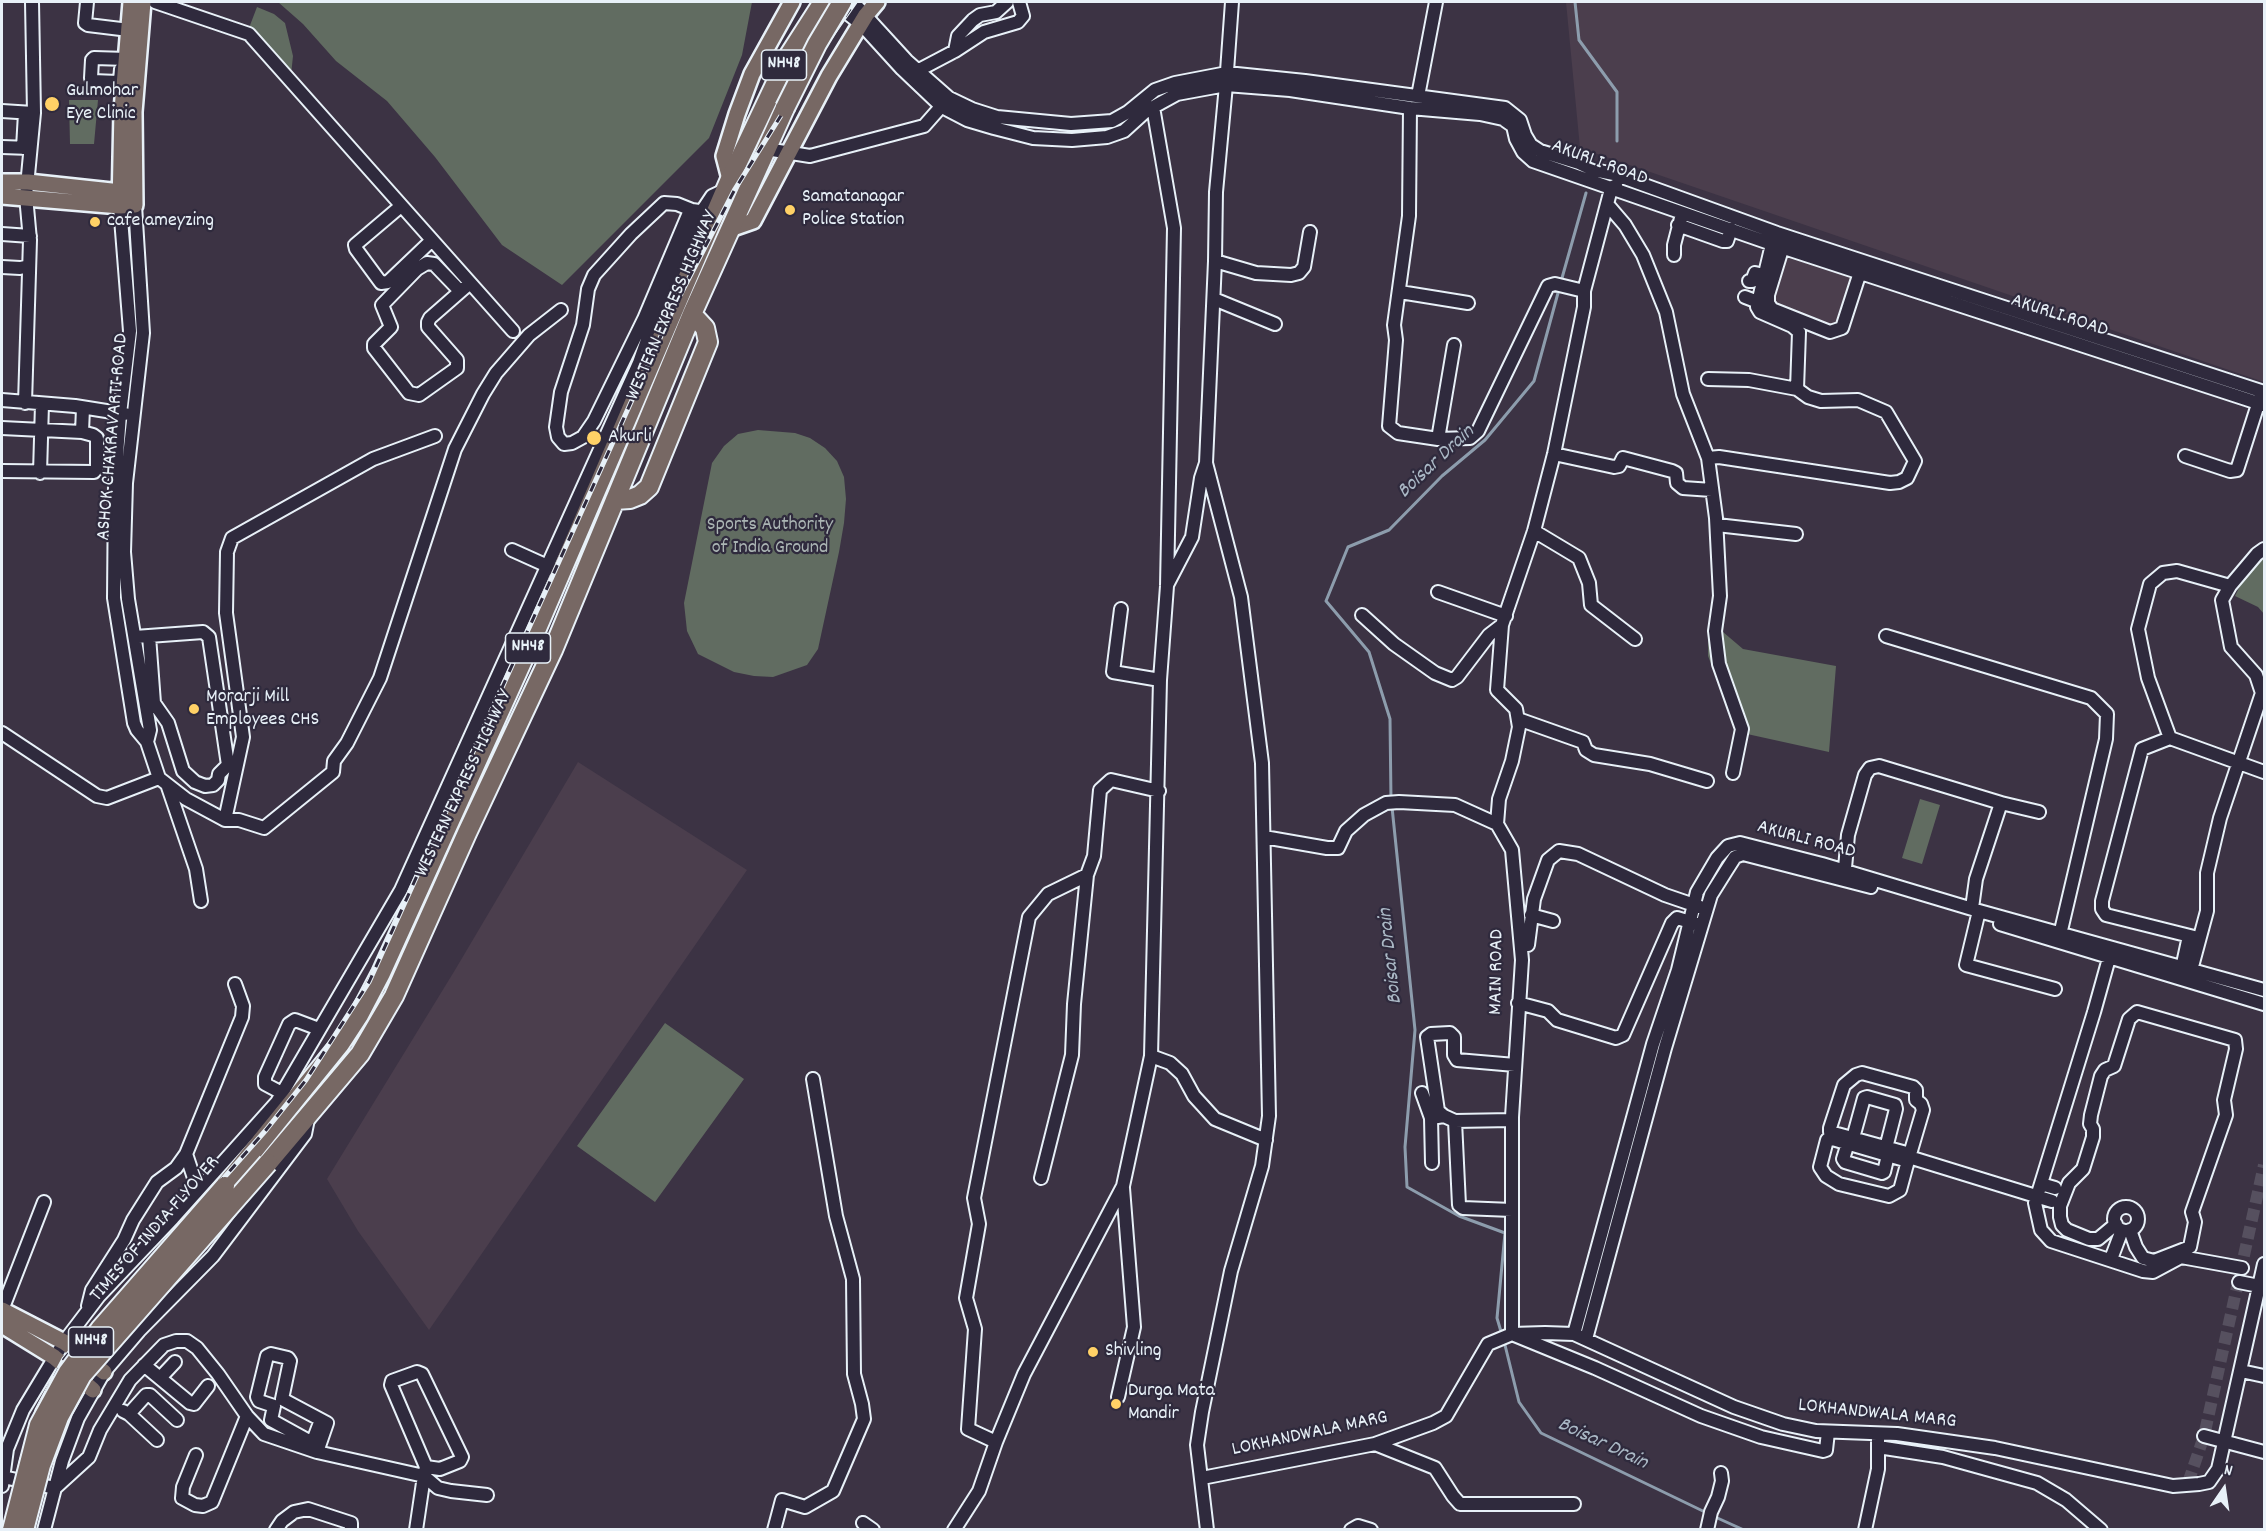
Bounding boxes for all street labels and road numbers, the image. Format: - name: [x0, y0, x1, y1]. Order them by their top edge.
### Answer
- road number: NH48: [762, 50, 806, 80]
- street label: AKURLI ROAD: [1547, 135, 1651, 193]
- street label: WESTERN EXPRESS HIGHWAY: [622, 208, 724, 404]
- street label: AKURLI ROAD: [2007, 290, 2111, 344]
- street label: ASHOK CHAKRAVARTI ROAD: [93, 332, 135, 542]
- road number: NH48: [506, 633, 550, 663]
- street label: WESTERN EXPRESS HIGHWAY: [411, 687, 519, 881]
- street label: AKURLI ROAD: [1754, 816, 1858, 866]
- street label: MAIN ROAD: [1485, 929, 1511, 1015]
- street label: TIMES OF INDIA FLYOVER: [86, 1152, 226, 1308]
- road number: NH48: [68, 1327, 113, 1357]
- street label: LOKHANDWALA MARG: [1797, 1395, 1957, 1435]
- street label: LOKHANDWALA MARG: [1230, 1407, 1390, 1463]

